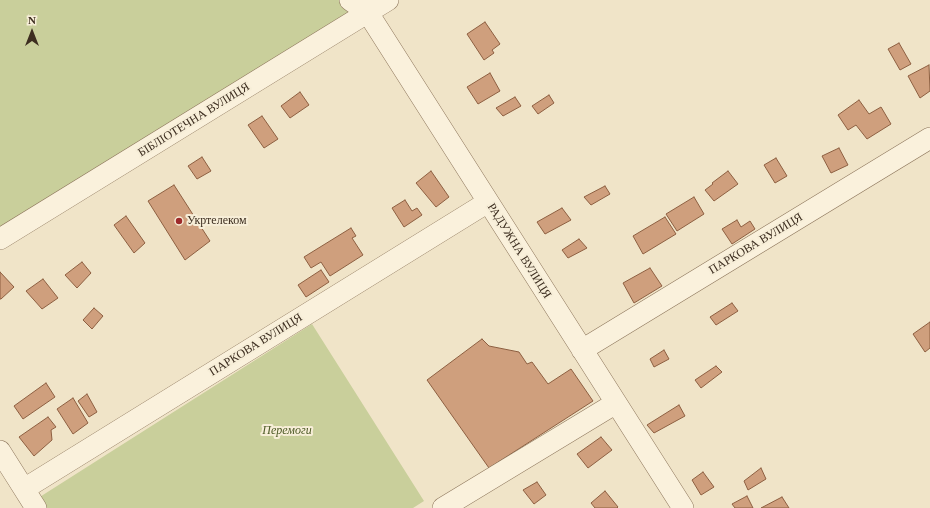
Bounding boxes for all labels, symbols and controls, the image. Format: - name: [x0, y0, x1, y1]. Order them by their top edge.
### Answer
- north arrow: [12, 12, 52, 52]
- text: N: [28, 14, 36, 26]
- street label: БІБЛІОТЕЧНА ВУЛИЦЯ: [136, 80, 252, 160]
- street label: РАДУЖНА ВУЛИЦЯ: [484, 201, 554, 301]
- street label: ПАРКОВА ВУЛИЦЯ: [706, 210, 806, 278]
- place label: Укртелеком: [187, 214, 247, 228]
- marker: Укртелеком: [174, 216, 184, 226]
- street label: ПАРКОВА ВУЛИЦЯ: [207, 311, 305, 379]
- park label: Перемоги: [262, 424, 312, 438]

